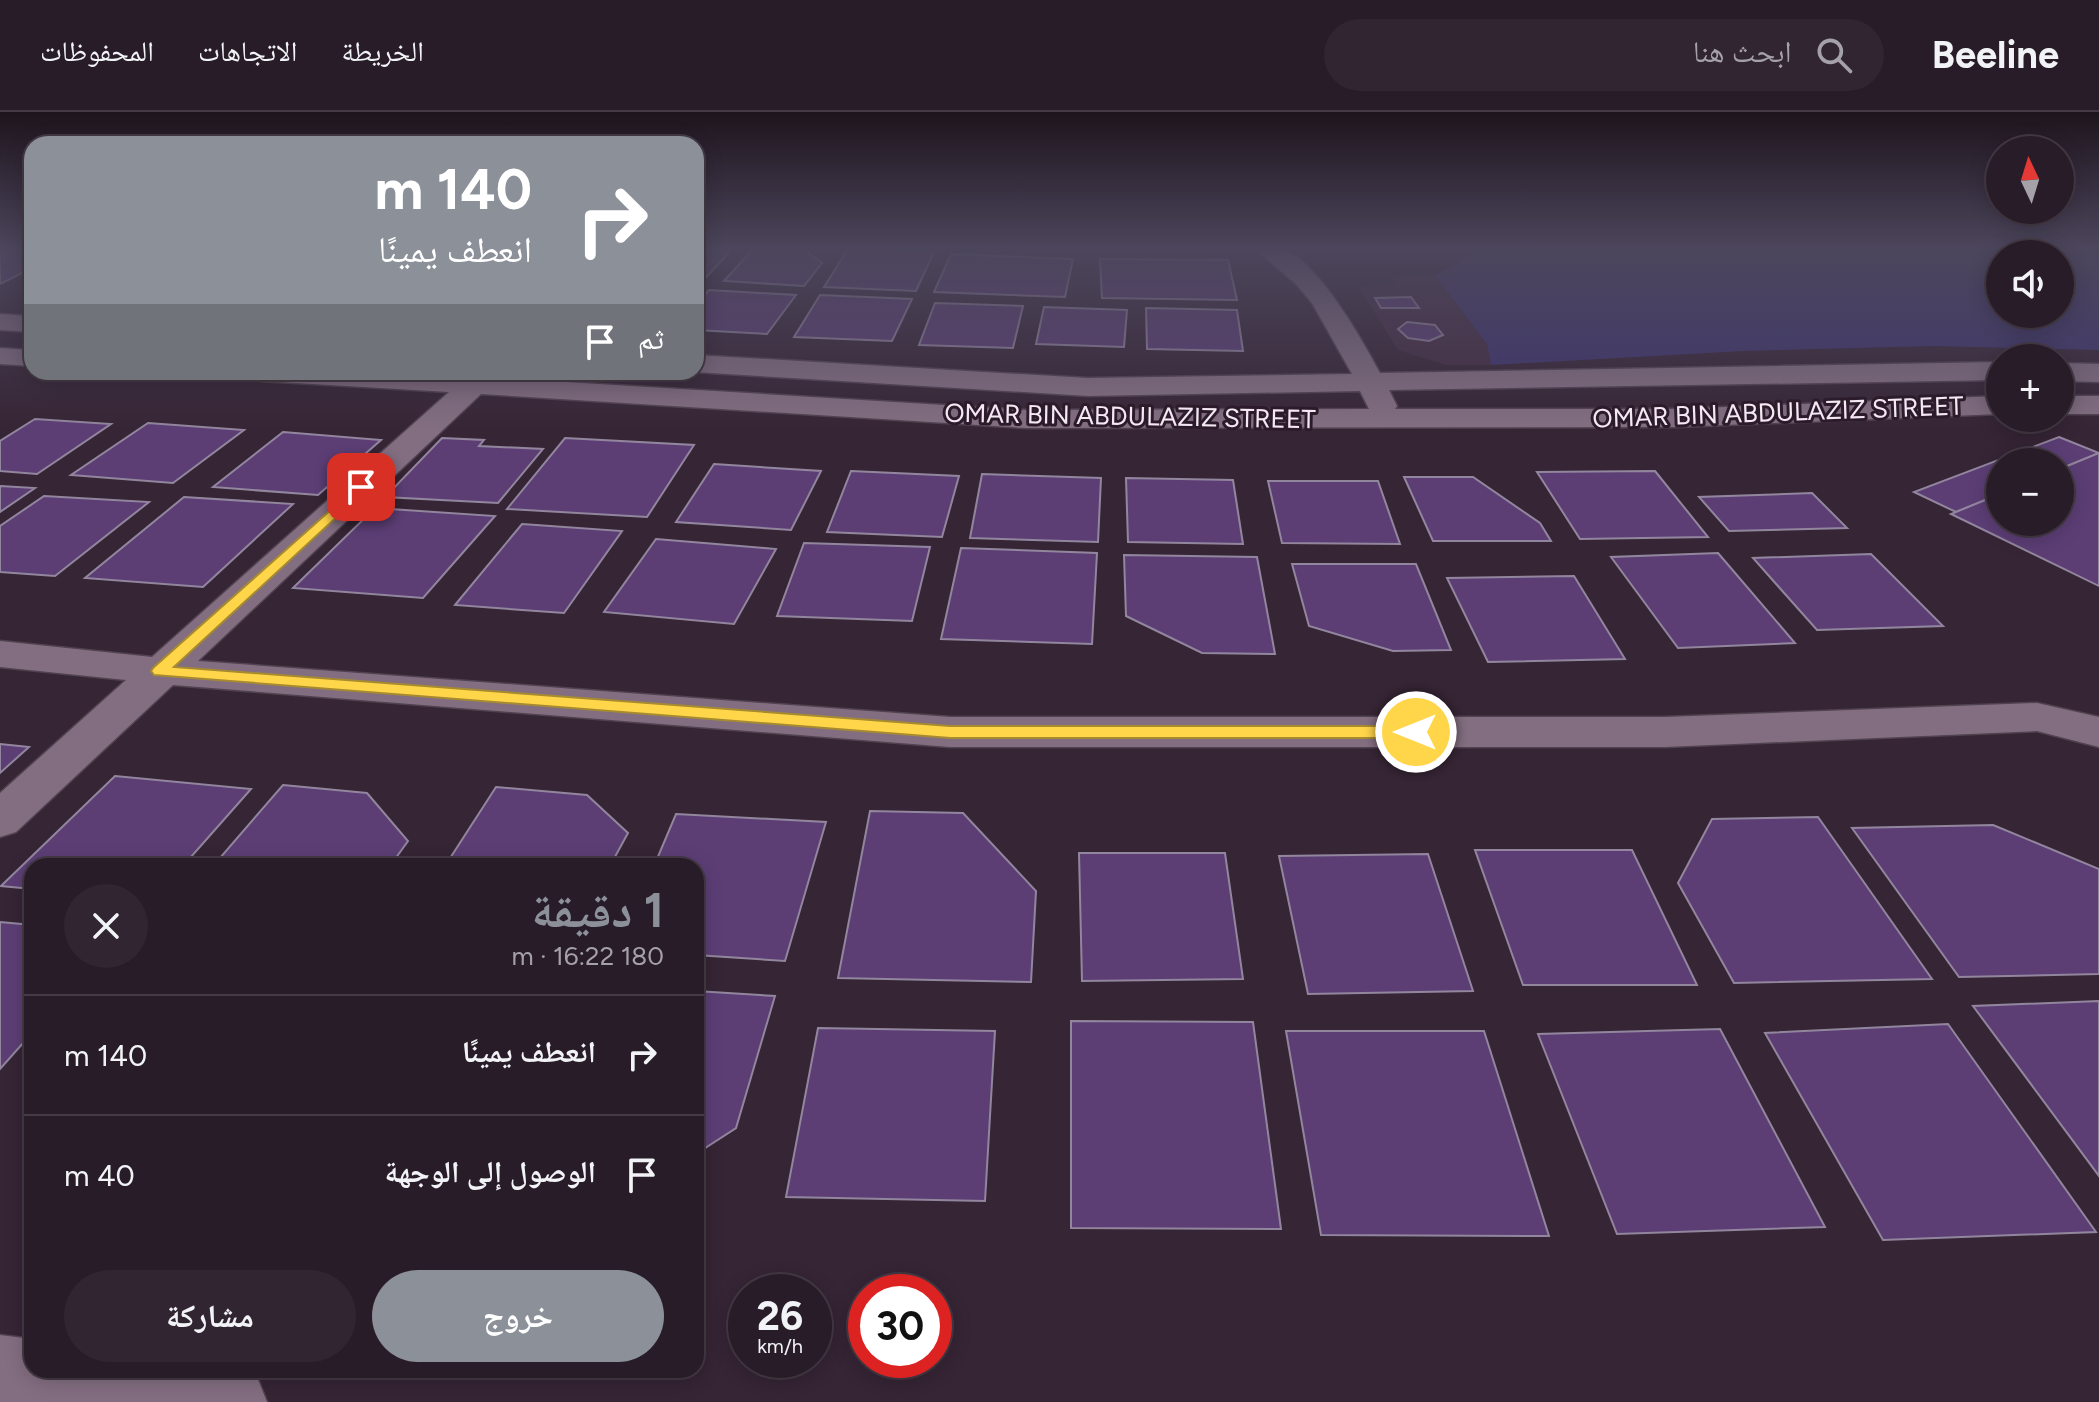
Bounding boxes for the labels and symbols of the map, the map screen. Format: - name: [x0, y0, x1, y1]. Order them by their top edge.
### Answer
- north arrow: [1986, 136, 2074, 224]
- street label: OMAR BIN ABDULAZIZ STREET: [1592, 390, 1965, 434]
- street label: OMAR BIN ABDULAZIZ STREET: [944, 397, 1317, 435]
- pin: [327, 453, 395, 521]
- position arrow: [1374, 690, 1458, 774]
- speed limit sign: 30: [848, 1274, 952, 1378]

